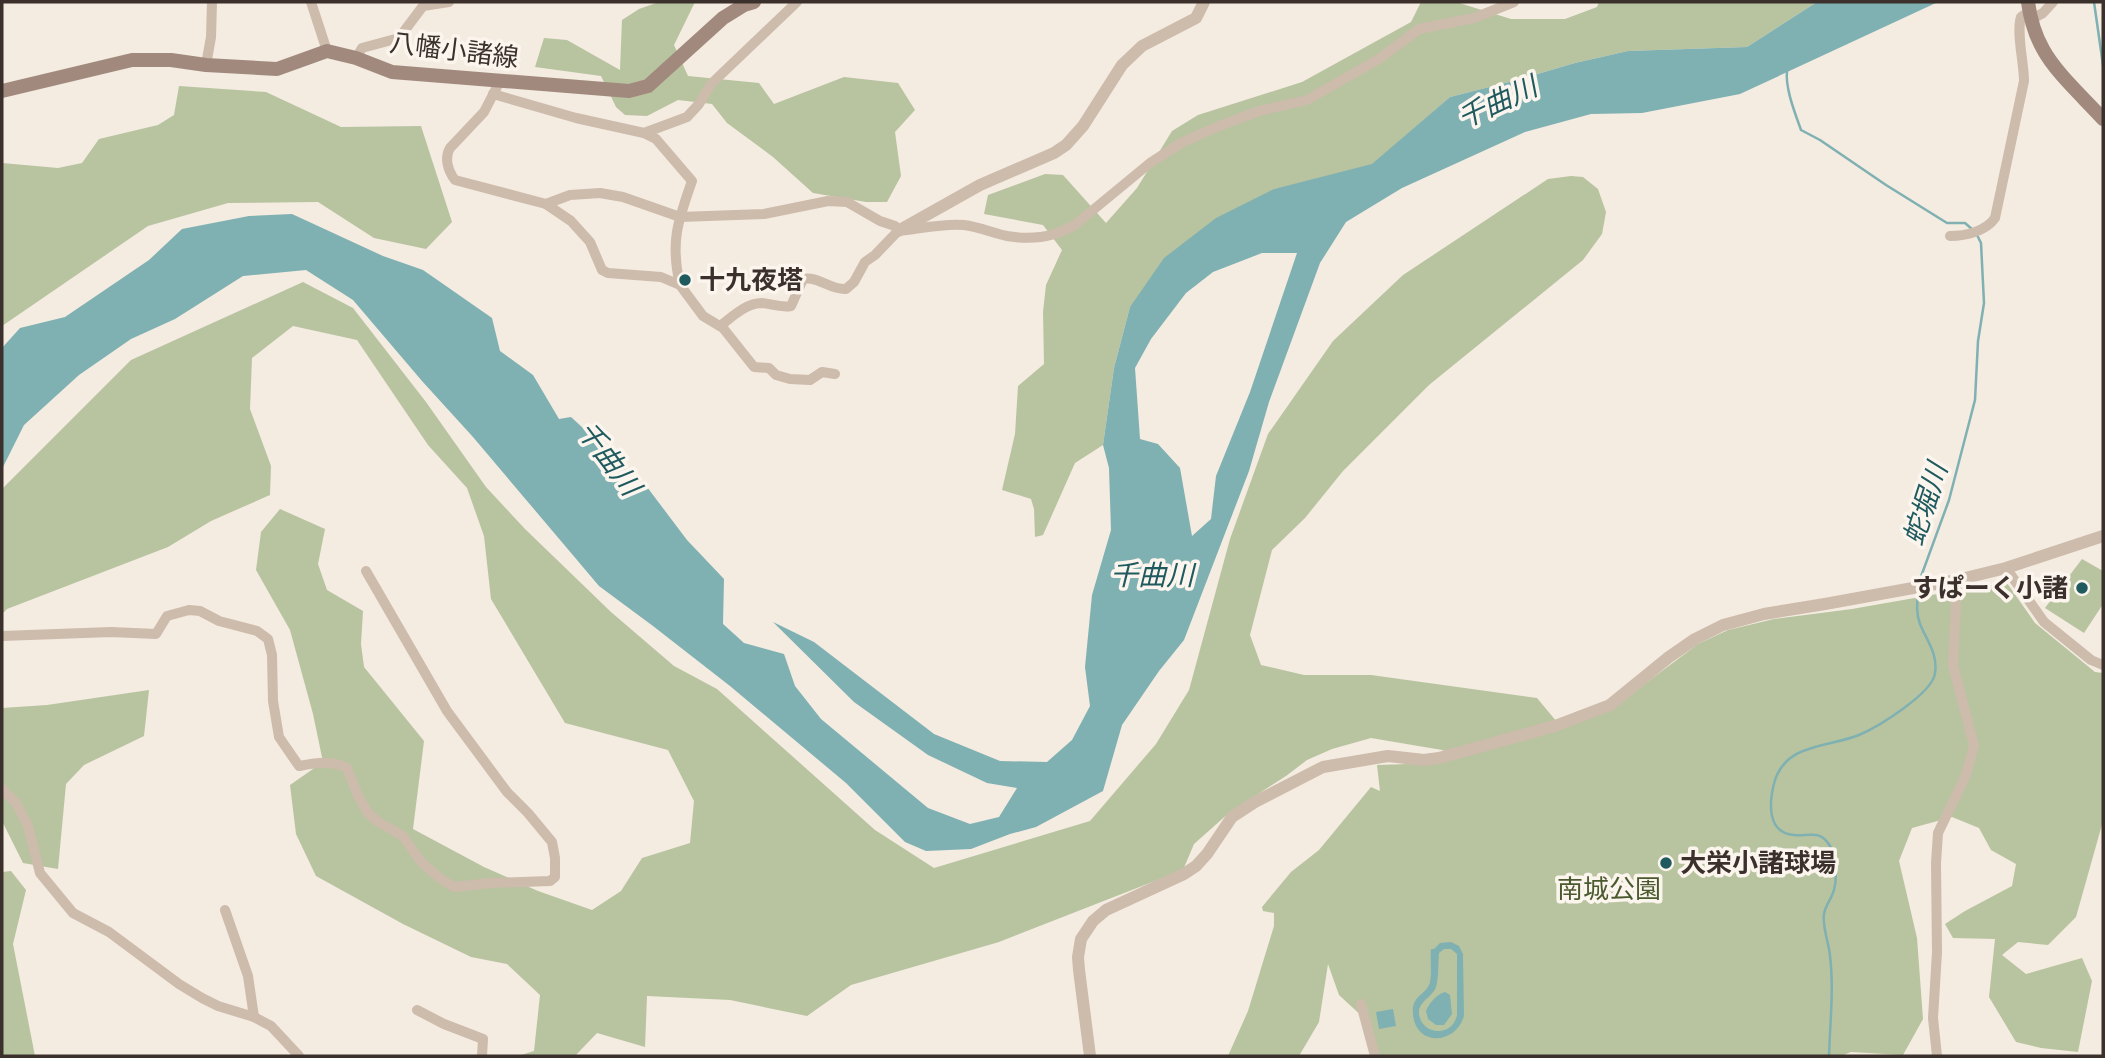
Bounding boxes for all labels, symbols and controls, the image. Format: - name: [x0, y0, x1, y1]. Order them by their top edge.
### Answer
- street label: 八幡小諸線: [388, 27, 520, 74]
- water label: 千曲川: [1452, 68, 1545, 135]
- place label: 十九夜塔: [699, 265, 803, 296]
- marker: 十九夜塔: [677, 272, 693, 288]
- water label: 千曲川: [570, 415, 649, 504]
- water label: 蛇堀川: [1897, 456, 1955, 549]
- water label: 千曲川: [1110, 559, 1197, 592]
- place label: すぱーく小諸: [1912, 573, 2068, 604]
- marker: すぱーく小諸: [2074, 580, 2090, 596]
- place label: 大栄小諸球場: [1680, 848, 1836, 879]
- marker: 大栄小諸球場: [1658, 855, 1674, 871]
- park label: 南城公園: [1557, 874, 1661, 905]

